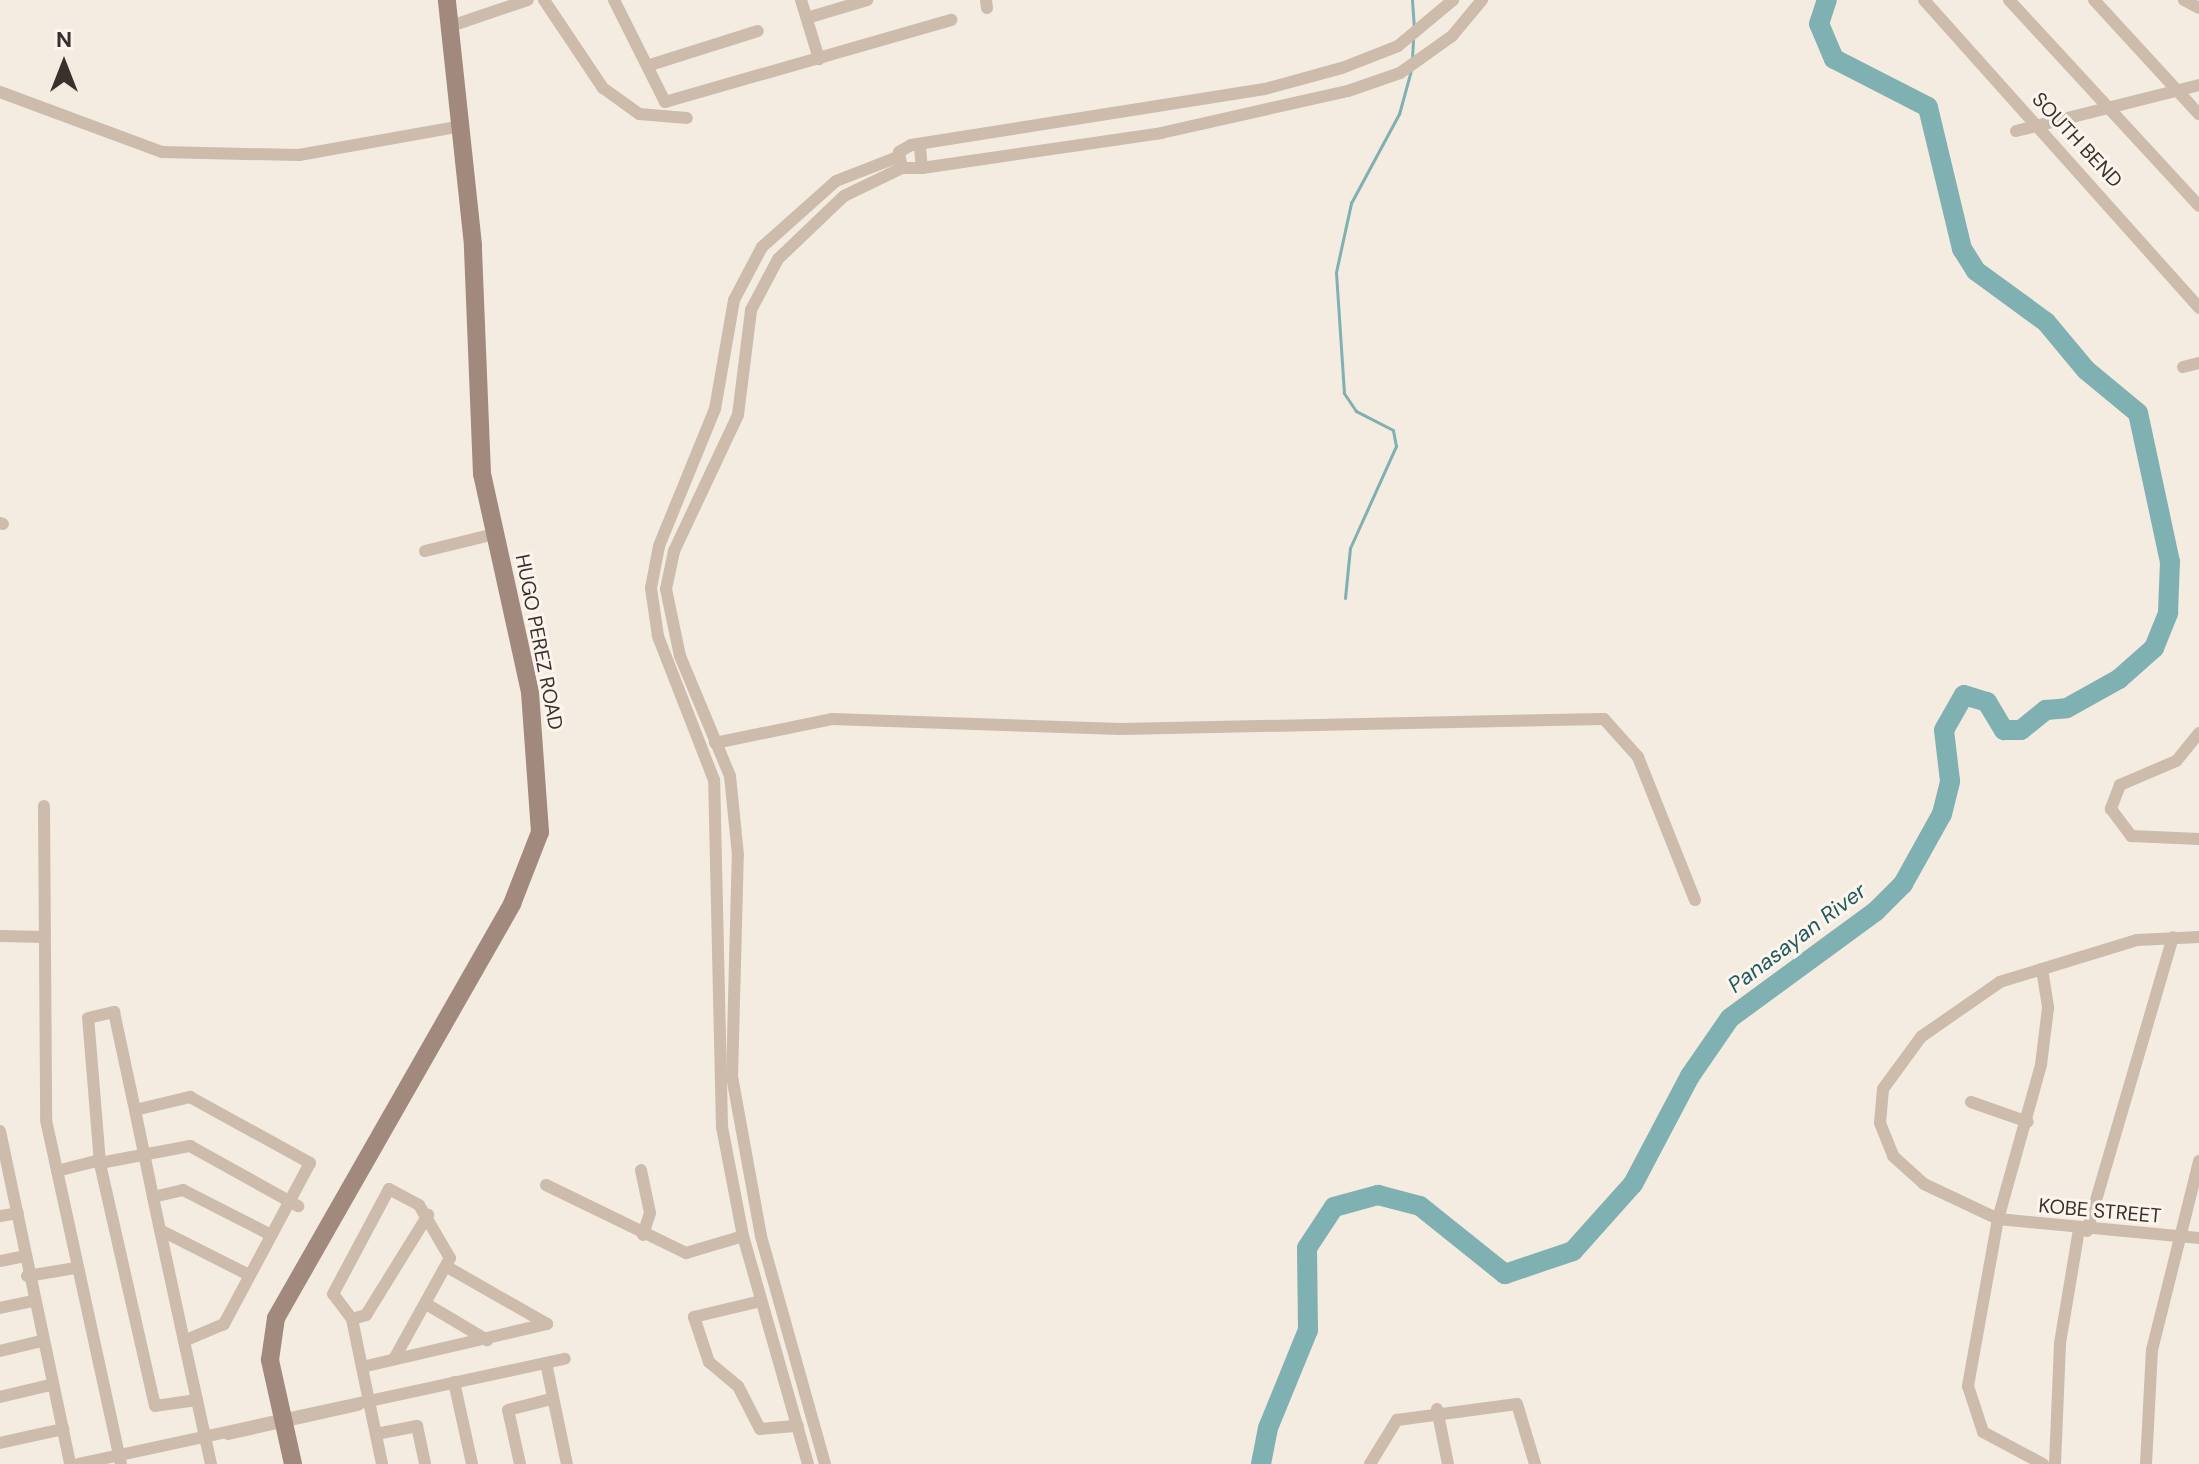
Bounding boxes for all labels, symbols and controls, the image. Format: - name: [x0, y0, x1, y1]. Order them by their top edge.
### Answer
- north arrow: [24, 24, 104, 104]
- text: N: [56, 25, 72, 54]
- street label: SOUTH BEND: [2027, 87, 2127, 193]
- street label: HUGO PEREZ ROAD: [510, 552, 568, 732]
- water label: Panasayan River: [1723, 877, 1871, 999]
- street label: KOBE STREET: [2038, 1194, 2162, 1228]

